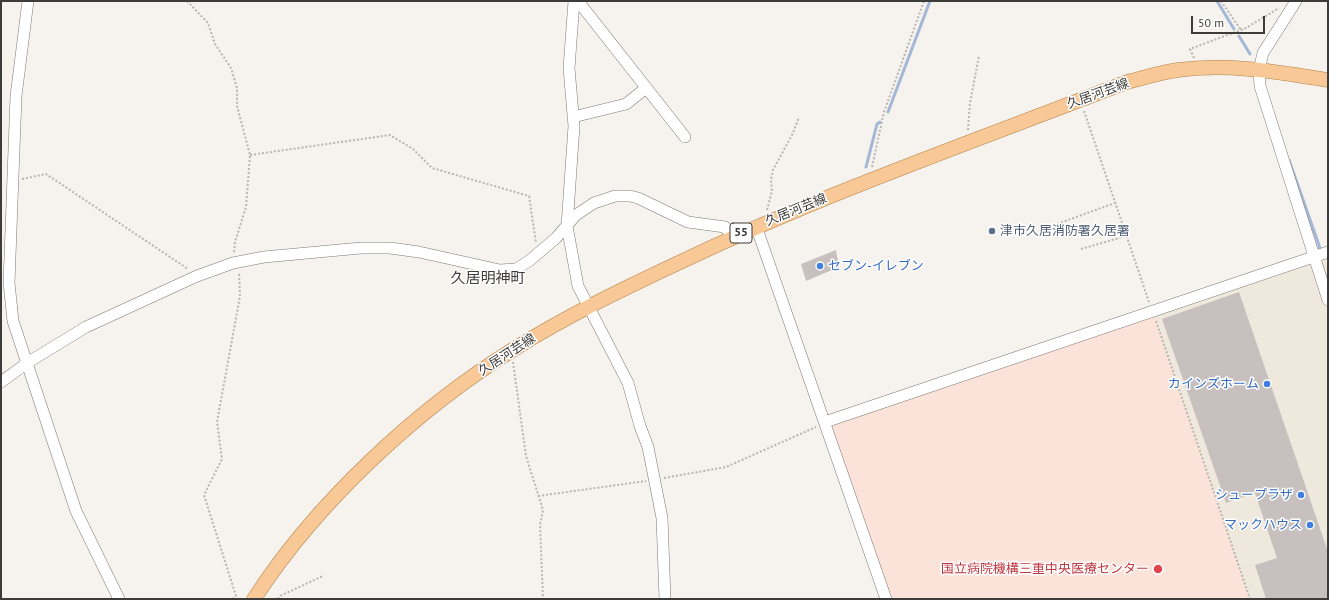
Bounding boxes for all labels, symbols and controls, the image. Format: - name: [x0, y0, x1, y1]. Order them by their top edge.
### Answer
- scale bar: [1193, 8, 1267, 34]
- text: 50 m: [1198, 15, 1224, 30]
- street label: 久居河芸線: [1065, 76, 1131, 112]
- street label: 久居河芸線: [763, 191, 829, 229]
- road number: 55: [730, 223, 752, 243]
- place label: 津市久居消防署久居署: [1000, 223, 1130, 239]
- marker: 津市久居消防署久居署: [987, 226, 997, 236]
- place label: セブン-イレブン: [828, 258, 924, 274]
- marker: セブン-イレブン: [815, 261, 825, 271]
- district label: 久居明神町: [451, 270, 525, 288]
- street label: 久居河芸線: [475, 331, 539, 379]
- place label: カインズホーム: [1168, 376, 1259, 392]
- marker: カインズホーム: [1262, 379, 1272, 389]
- place label: シュープラザ: [1215, 487, 1293, 503]
- marker: シュープラザ: [1296, 490, 1306, 500]
- place label: マックハウス: [1224, 517, 1302, 533]
- marker: マックハウス: [1305, 520, 1315, 530]
- place label: 国立病院機構三重中央医療センター: [941, 561, 1149, 577]
- marker: 国立病院機構三重中央医療センター: [1152, 563, 1164, 575]

